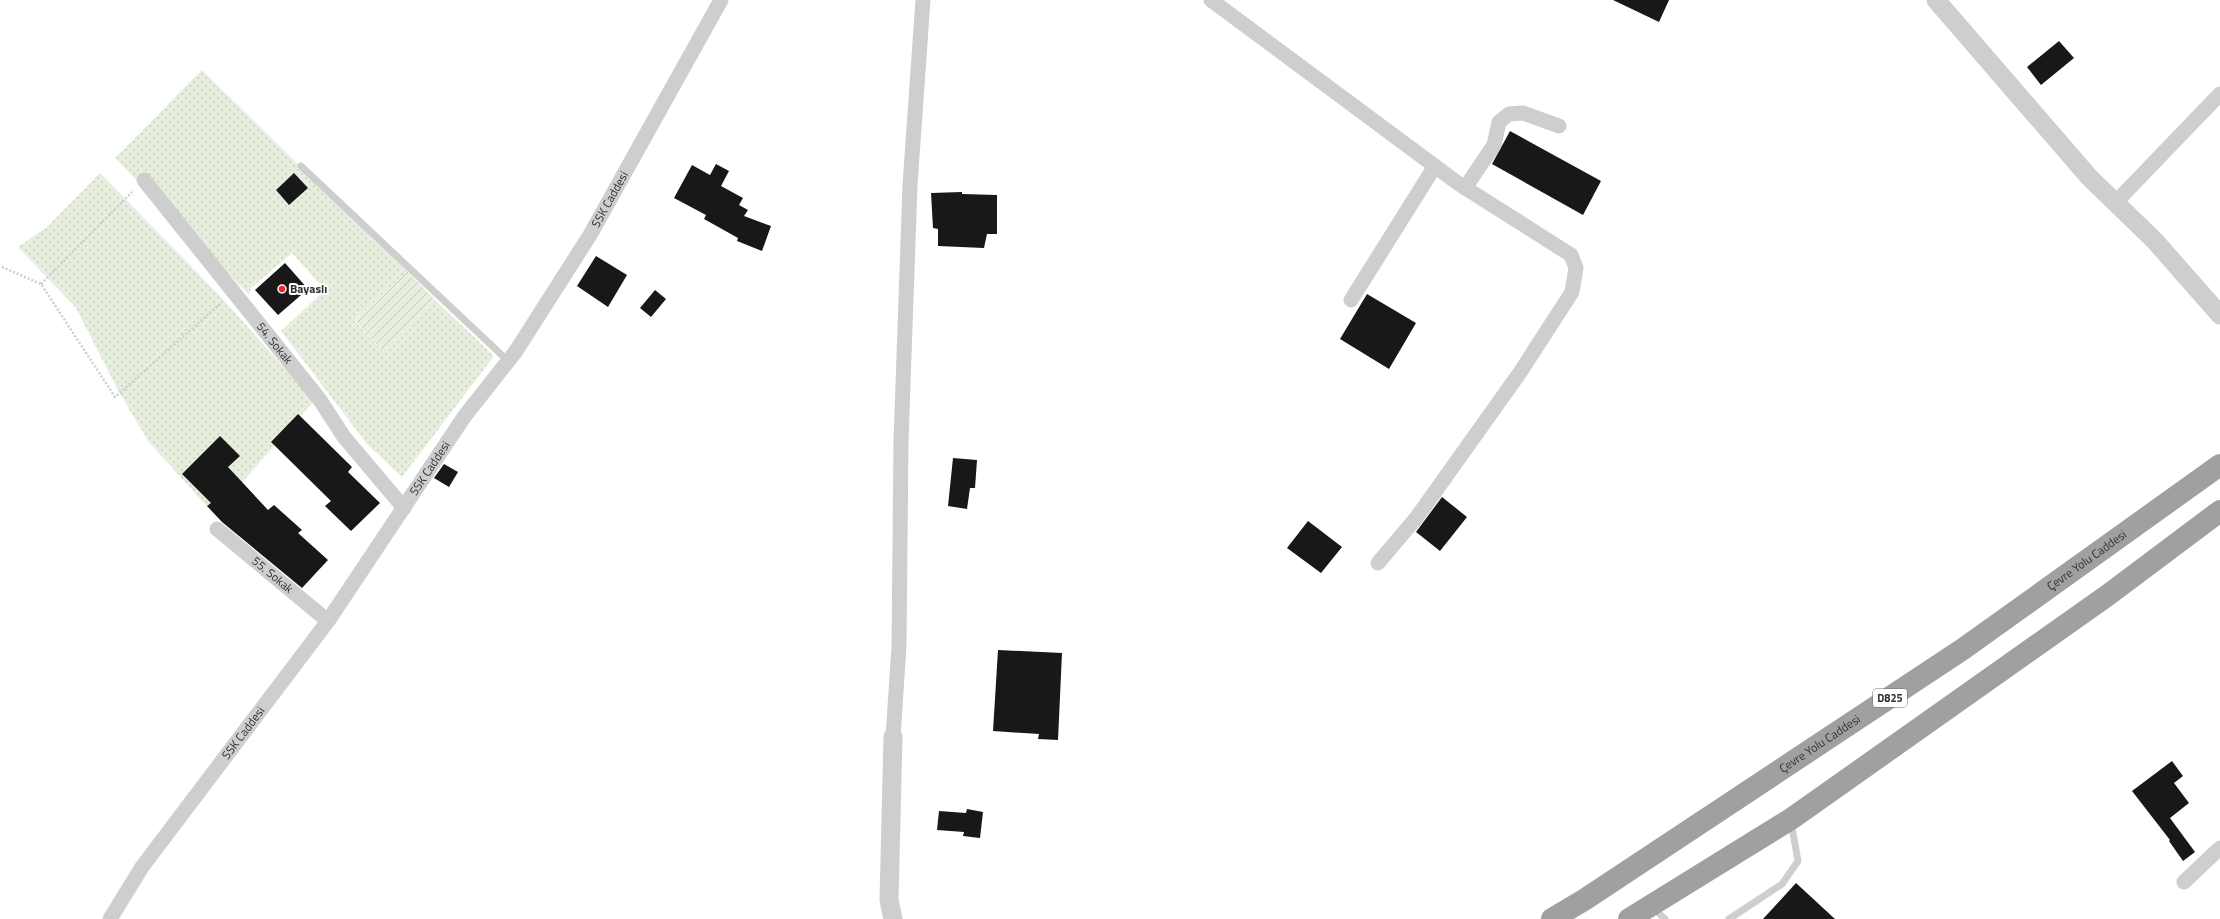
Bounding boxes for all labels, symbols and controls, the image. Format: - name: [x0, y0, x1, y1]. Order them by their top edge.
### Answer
- street label: SSK Caddesi: [586, 167, 633, 231]
- place label: Bayaslı: [290, 279, 327, 298]
- marker: Bayaslı: [277, 284, 287, 294]
- street label: 54. Sokak: [252, 318, 298, 368]
- street label: SSK Caddesi: [404, 437, 455, 499]
- street label: Çevre Yolu Caddesi: [2043, 525, 2130, 595]
- street label: 55. Sokak: [248, 552, 298, 598]
- road number: D825: [1873, 689, 1907, 707]
- street label: SSK Caddesi: [217, 702, 269, 763]
- street label: Çevre Yolu Caddesi: [1775, 710, 1864, 777]

